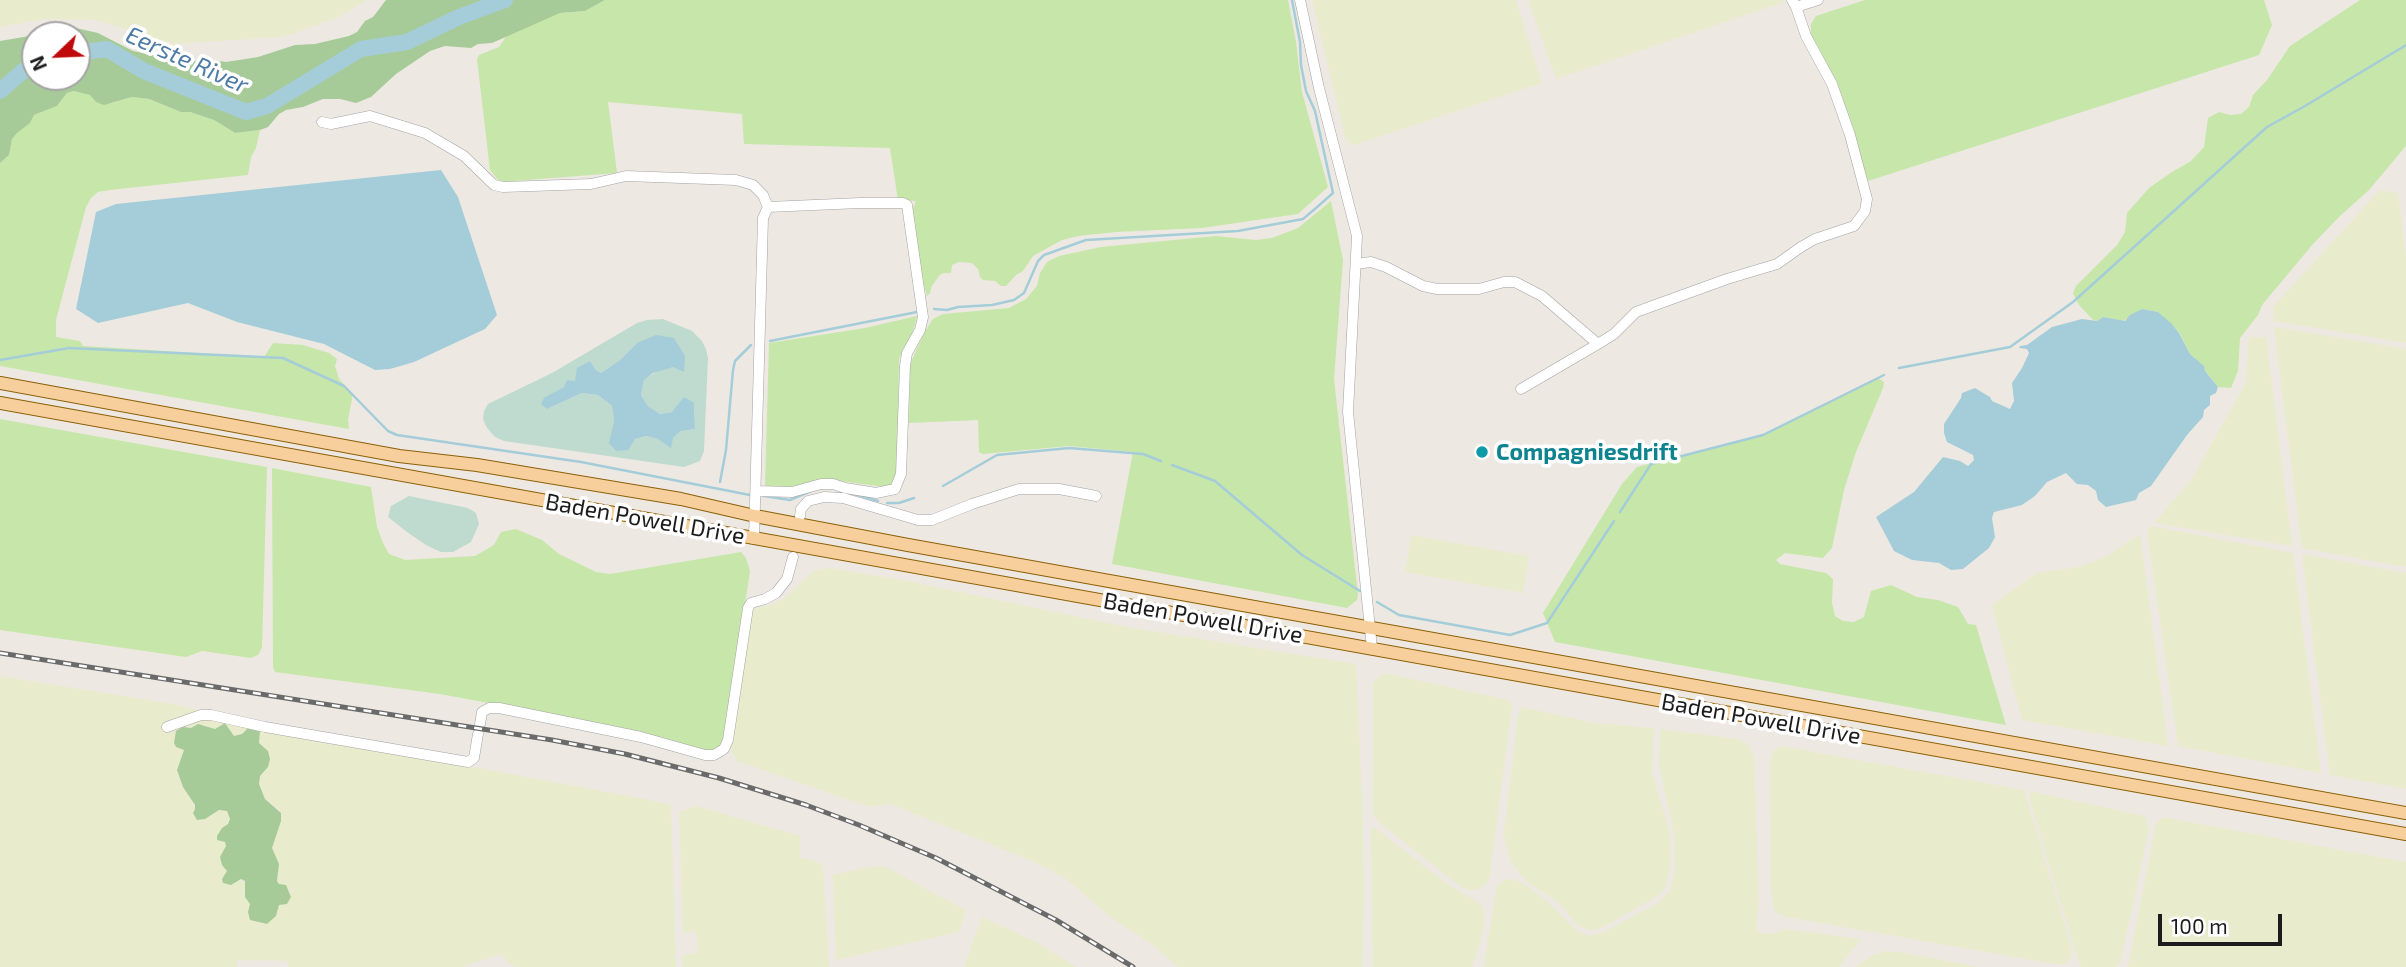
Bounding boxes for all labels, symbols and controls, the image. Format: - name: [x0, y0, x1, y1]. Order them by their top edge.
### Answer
- water label: Eerste River: [121, 20, 253, 100]
- north arrow: [21, 21, 91, 91]
- text: N: [25, 53, 51, 74]
- place label: Compagniesdrift: [1496, 438, 1678, 466]
- marker: Compagniesdrift: [1474, 444, 1490, 460]
- street label: Baden Powell Drive: [543, 488, 747, 550]
- street label: Baden Powell Drive: [1101, 587, 1305, 649]
- street label: Baden Powell Drive: [1659, 688, 1863, 750]
- scale bar: [2161, 900, 2285, 944]
- text: 100 m: [2171, 913, 2228, 938]

